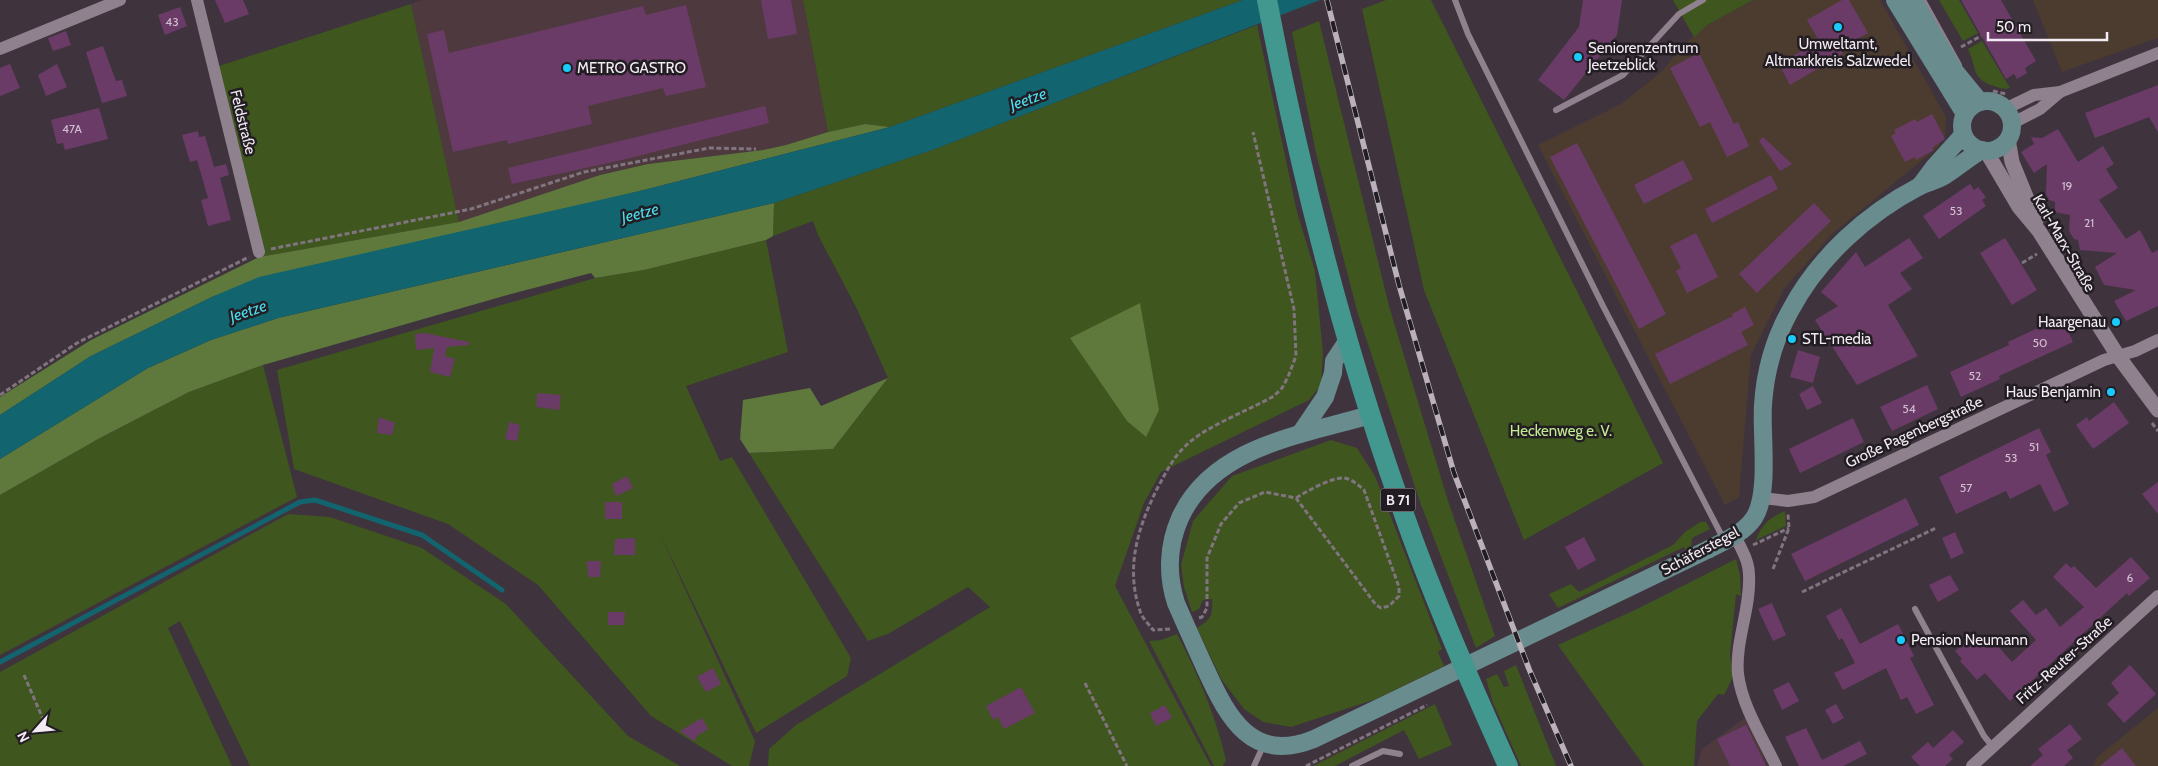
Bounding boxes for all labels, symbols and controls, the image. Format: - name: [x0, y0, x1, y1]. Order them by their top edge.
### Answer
- scale bar: [1988, 10, 2107, 42]
- house number: 43: [165, 14, 179, 29]
- text: 50 m: [1996, 18, 2031, 36]
- marker: Umweltamt, Altmarkkreis Salzwedel: [1832, 21, 1844, 33]
- place label: Umweltamt, Altmarkkreis Salzwedel: [1765, 35, 1911, 70]
- place label: Seniorenzentrum Jeetzeblick: [1587, 39, 1699, 74]
- marker: Seniorenzentrum Jeetzeblick: [1572, 51, 1584, 63]
- place label: METRO GASTRO: [577, 59, 686, 77]
- marker: METRO GASTRO: [561, 62, 573, 74]
- water label: Jeetze: [1005, 84, 1049, 115]
- street label: Feldstraße: [226, 88, 260, 157]
- house number: 47A: [62, 121, 83, 136]
- house number: 19: [2062, 178, 2073, 193]
- street label: Karl-Marx-Straße: [2029, 191, 2099, 295]
- water label: Jeetze: [617, 199, 661, 227]
- house number: 53: [1950, 203, 1962, 218]
- house number: 21: [2084, 215, 2094, 230]
- water label: Jeetze: [225, 296, 269, 327]
- place label: Haargenau: [2038, 313, 2106, 331]
- marker: Haargenau: [2110, 316, 2122, 328]
- place label: STL-media: [1802, 330, 1872, 348]
- marker: STL-media: [1786, 333, 1798, 345]
- house number: 50: [2033, 335, 2047, 350]
- house number: 52: [1969, 368, 1981, 383]
- place label: Haus Benjamin: [2006, 383, 2101, 401]
- marker: Haus Benjamin: [2105, 386, 2117, 398]
- street label: Große Pagenbergstraße: [1843, 392, 1986, 472]
- house number: 54: [1902, 401, 1916, 416]
- park label: Heckenweg e. V.: [1510, 422, 1612, 440]
- house number: 51: [2029, 439, 2039, 454]
- house number: 53: [2005, 450, 2017, 465]
- house number: 57: [1960, 480, 1972, 495]
- road number: B 71: [1380, 488, 1416, 512]
- street label: Schäferstegel: [1658, 523, 1742, 579]
- house number: 6: [2127, 570, 2134, 585]
- street label: Fritz-Reuter-Straße: [2012, 612, 2116, 708]
- place label: Pension Neumann: [1911, 631, 2028, 649]
- marker: Pension Neumann: [1895, 634, 1907, 646]
- north arrow: [10, 706, 60, 756]
- text: N: [13, 728, 34, 745]

